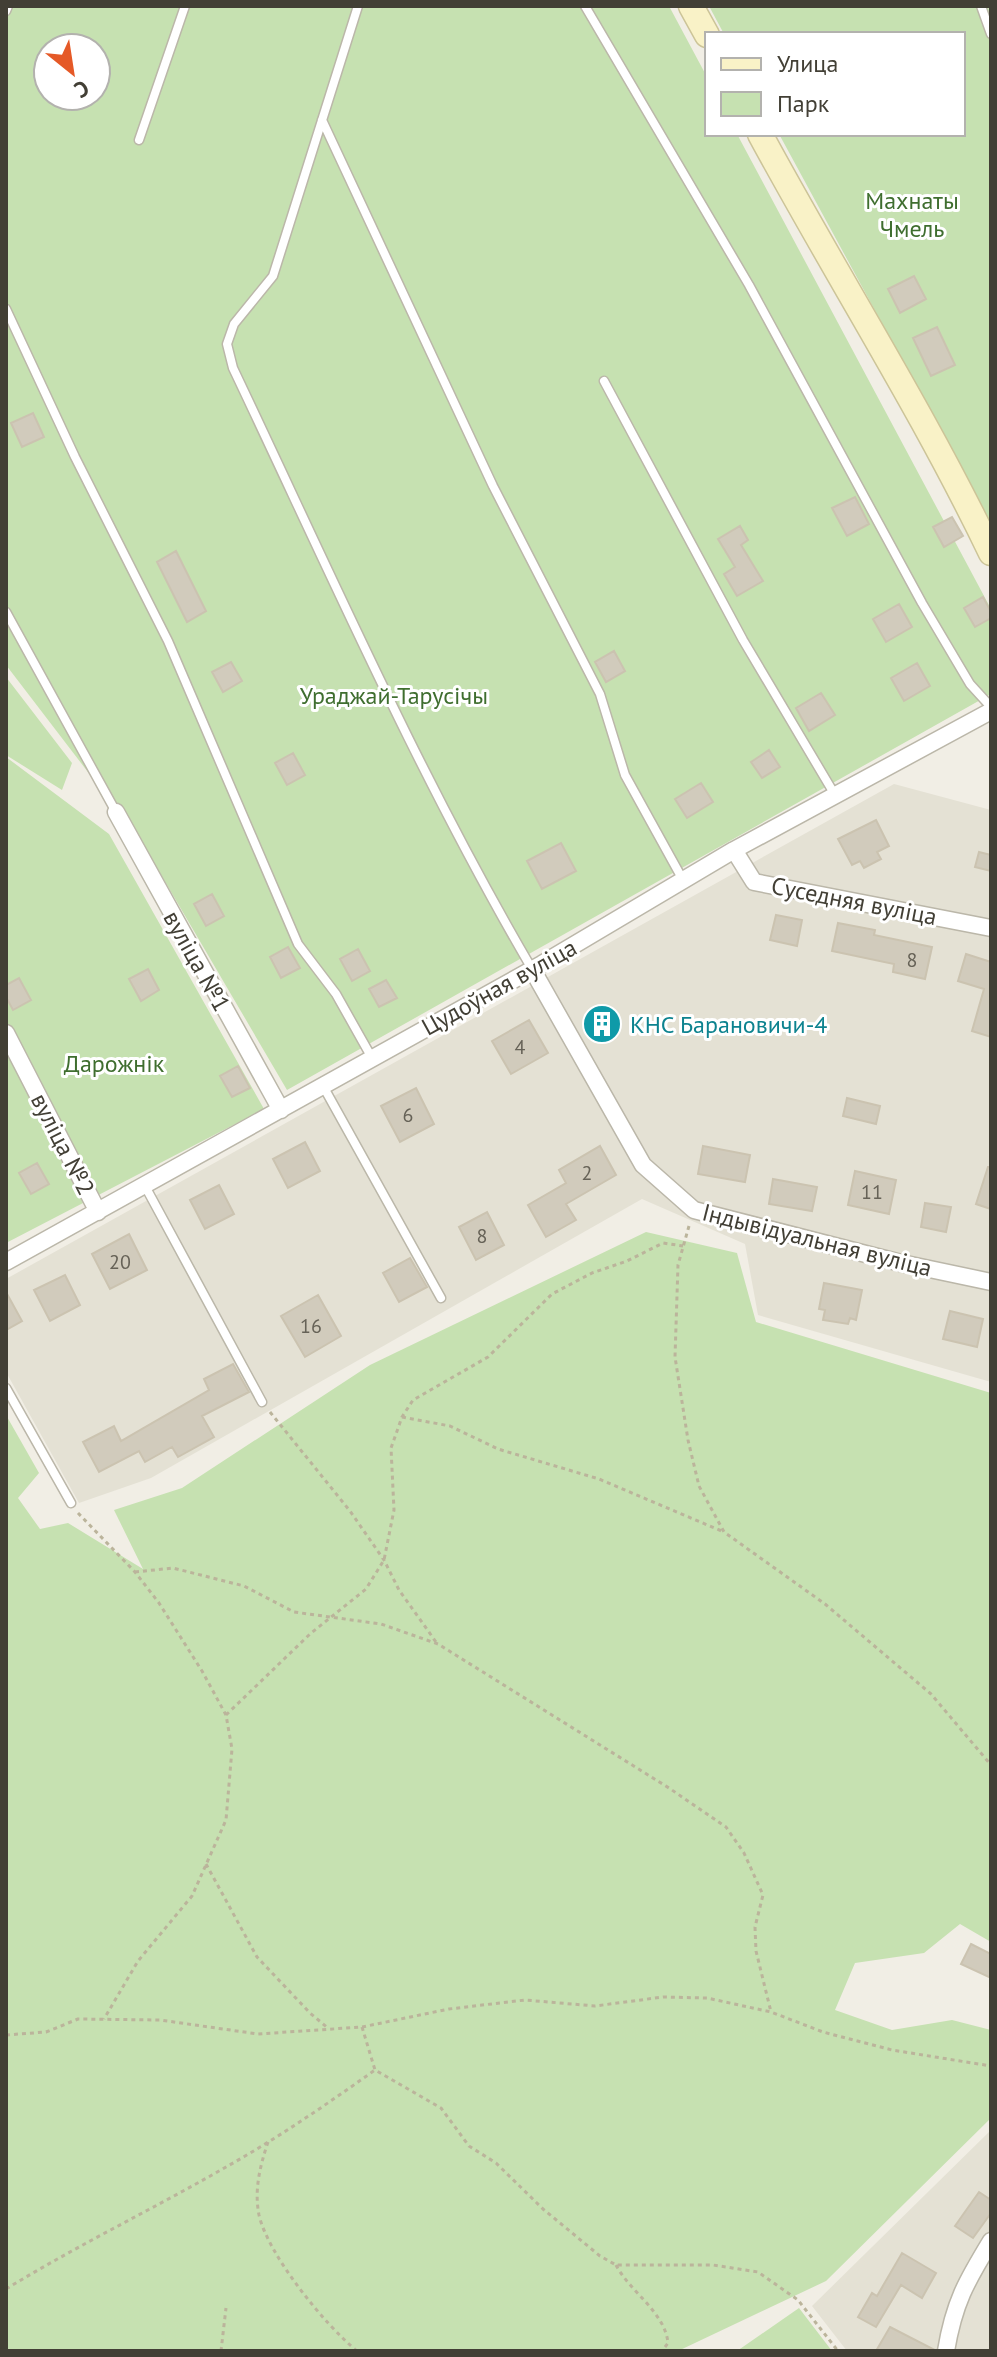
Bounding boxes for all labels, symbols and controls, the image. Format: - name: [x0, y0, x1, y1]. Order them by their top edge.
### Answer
- north arrow: [32, 32, 112, 112]
- legend: [705, 32, 965, 136]
- text: Улица: [777, 48, 838, 79]
- text: С: [70, 74, 94, 105]
- text: Парк: [777, 88, 830, 119]
- park label: Махнаты Чмель: [865, 185, 959, 244]
- park label: Ураджай-Тарусічы: [300, 680, 488, 711]
- street label: Суседняя вуліца: [769, 870, 939, 932]
- street label: вуліца №1: [157, 905, 237, 1017]
- street label: Цудоўная вуліца: [416, 932, 582, 1042]
- house number: 8: [907, 947, 917, 973]
- building icon: КНС Барановичи-4: [581, 1003, 623, 1045]
- place label: КНС Барановичи-4: [630, 1009, 827, 1040]
- house number: 4: [515, 1034, 526, 1060]
- park label: Дарожнік: [64, 1048, 165, 1079]
- street label: вуліца №2: [24, 1088, 102, 1200]
- house number: 6: [403, 1102, 413, 1128]
- house number: 2: [582, 1160, 592, 1186]
- house number: 11: [861, 1179, 883, 1205]
- street label: Індывідуальная вуліца: [699, 1196, 935, 1284]
- house number: 8: [477, 1223, 487, 1249]
- house number: 20: [109, 1249, 131, 1275]
- house number: 16: [300, 1313, 322, 1339]

